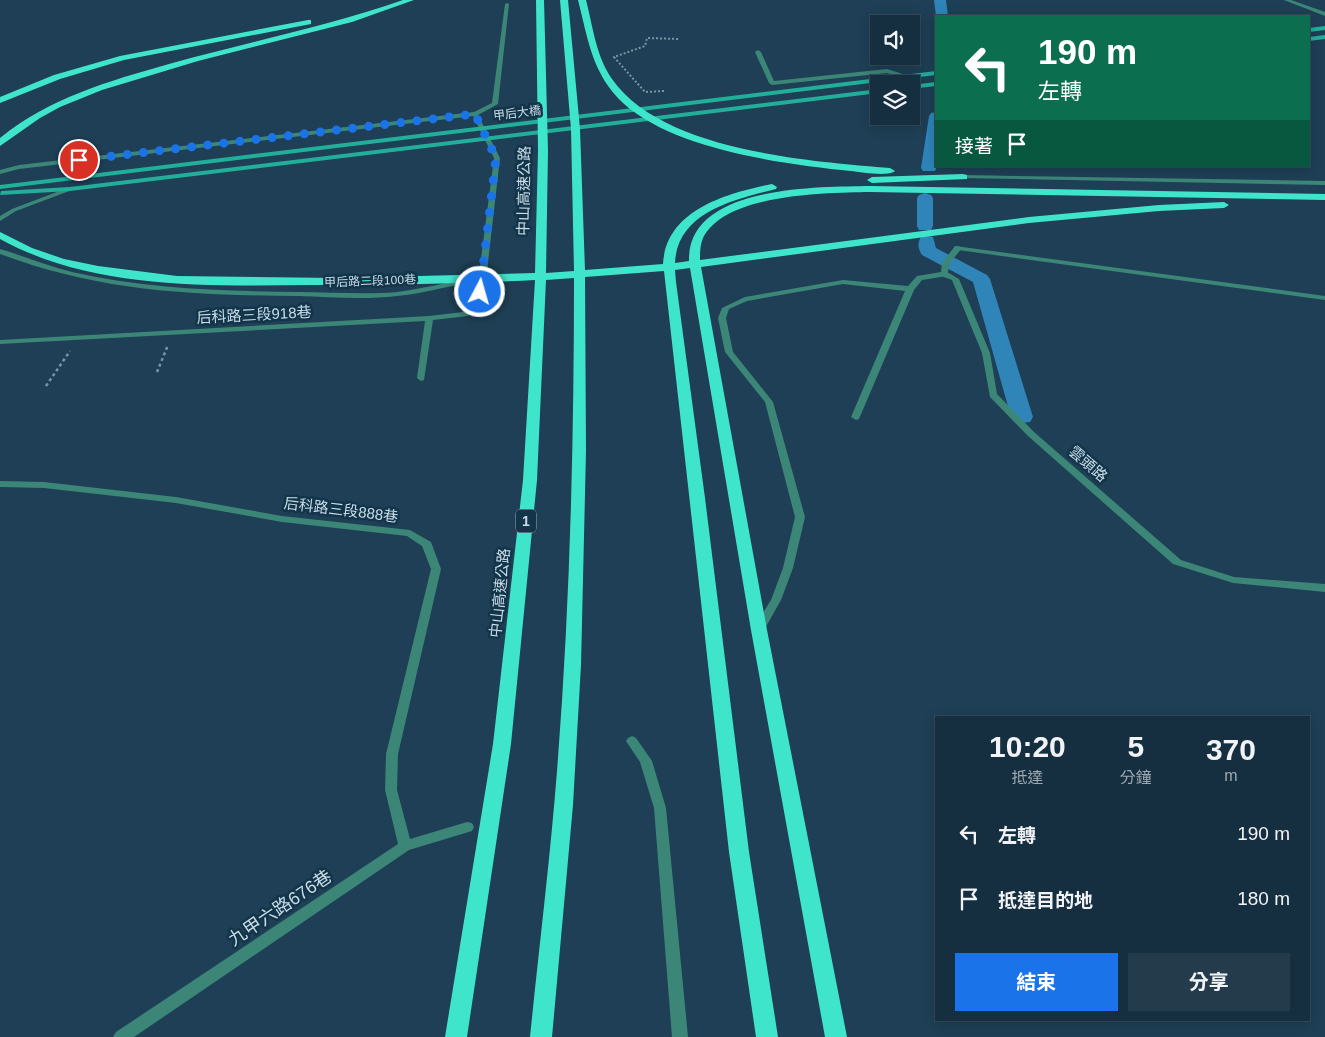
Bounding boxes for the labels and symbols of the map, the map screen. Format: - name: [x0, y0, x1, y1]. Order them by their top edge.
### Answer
- street label: 甲后大橋: [492, 103, 542, 123]
- pin: [58, 139, 100, 181]
- street label: 中山高速公路: [514, 146, 533, 236]
- position arrow: [453, 265, 505, 317]
- street label: 甲后路二段100巷: [324, 272, 416, 290]
- street label: 后科路三段918巷: [196, 303, 312, 326]
- street label: 雲頭路: [1066, 442, 1111, 485]
- street label: 后科路三段888巷: [283, 494, 399, 525]
- road number: 1: [516, 510, 536, 532]
- street label: 中山高速公路: [486, 547, 513, 639]
- street label: 九甲六路676巷: [225, 866, 335, 950]

